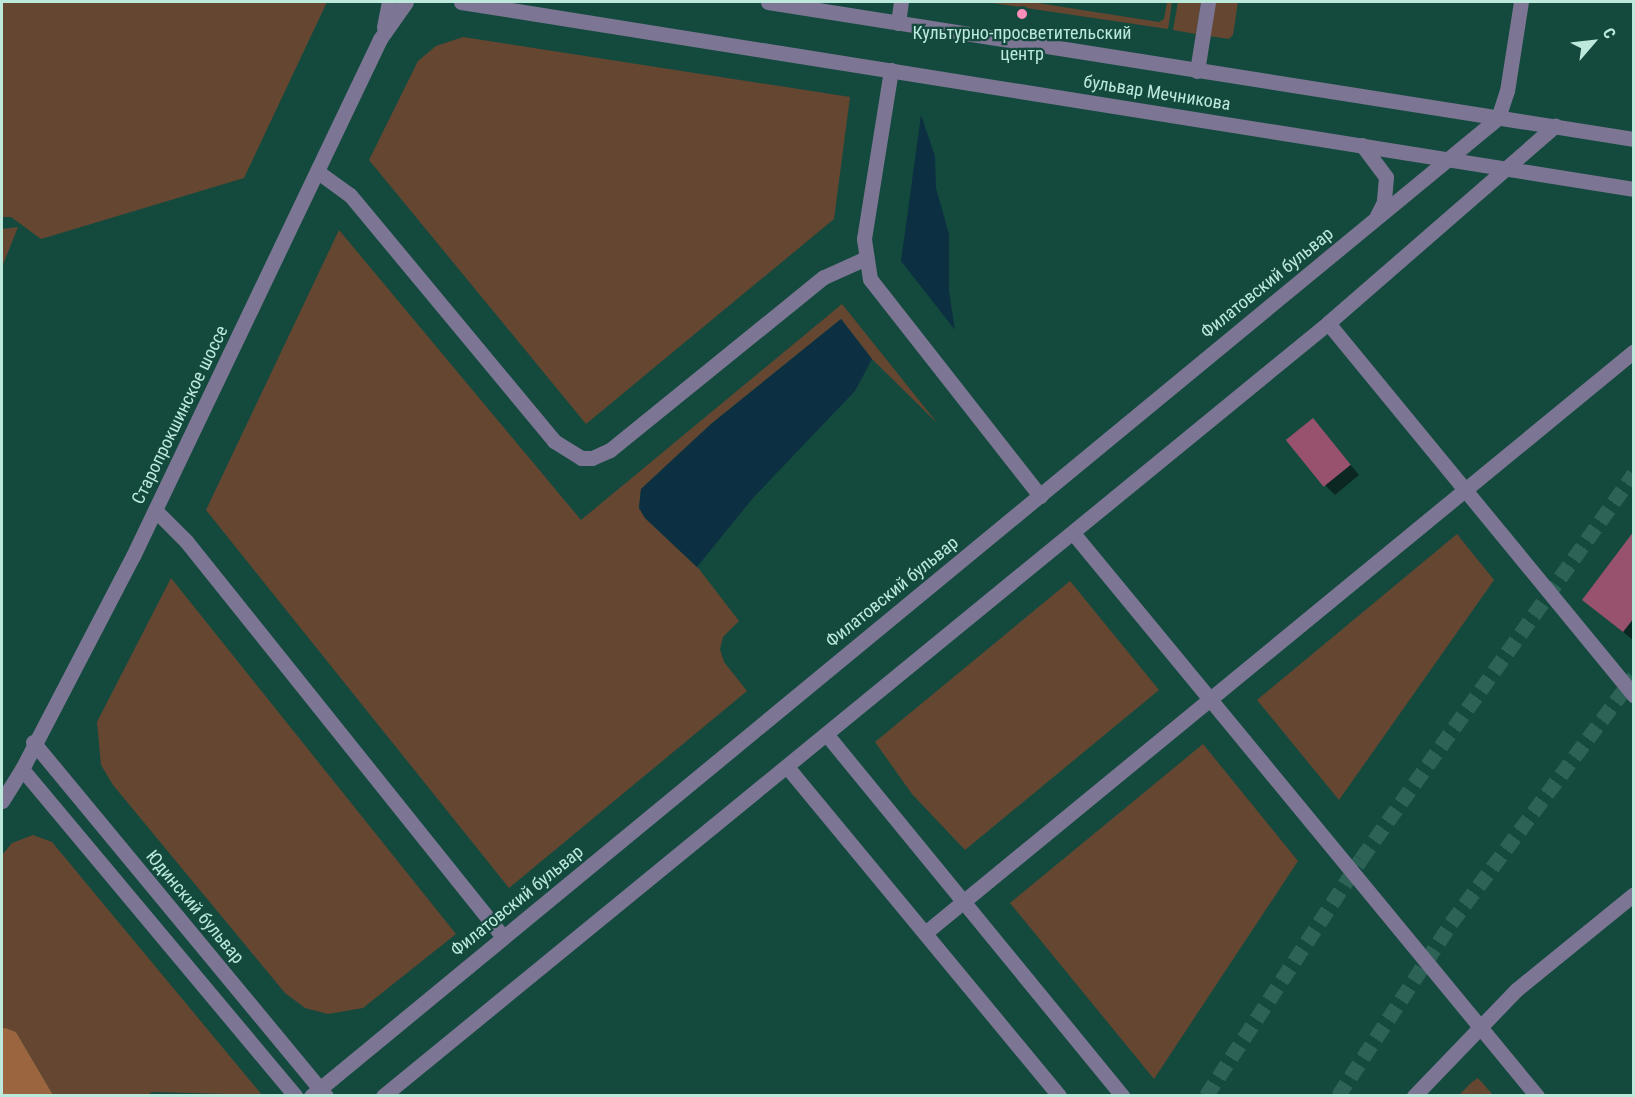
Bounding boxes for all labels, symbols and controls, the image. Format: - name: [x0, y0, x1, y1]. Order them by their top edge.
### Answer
- marker: Культурно-просветительский центр: [1015, 7, 1029, 21]
- north arrow: [1563, 12, 1623, 72]
- place label: Культурно-просветительский центр: [913, 23, 1131, 66]
- text: С: [1599, 25, 1620, 42]
- street label: бульвар Мечникова: [1082, 71, 1232, 115]
- street label: Филатовский бульвар: [1196, 223, 1338, 343]
- street label: Старопрокшинское шоссе: [127, 322, 233, 508]
- street label: Филатовский бульвар: [821, 532, 963, 652]
- street label: Филатовский бульвар: [446, 841, 588, 961]
- street label: Юдинский бульвар: [141, 846, 249, 968]

